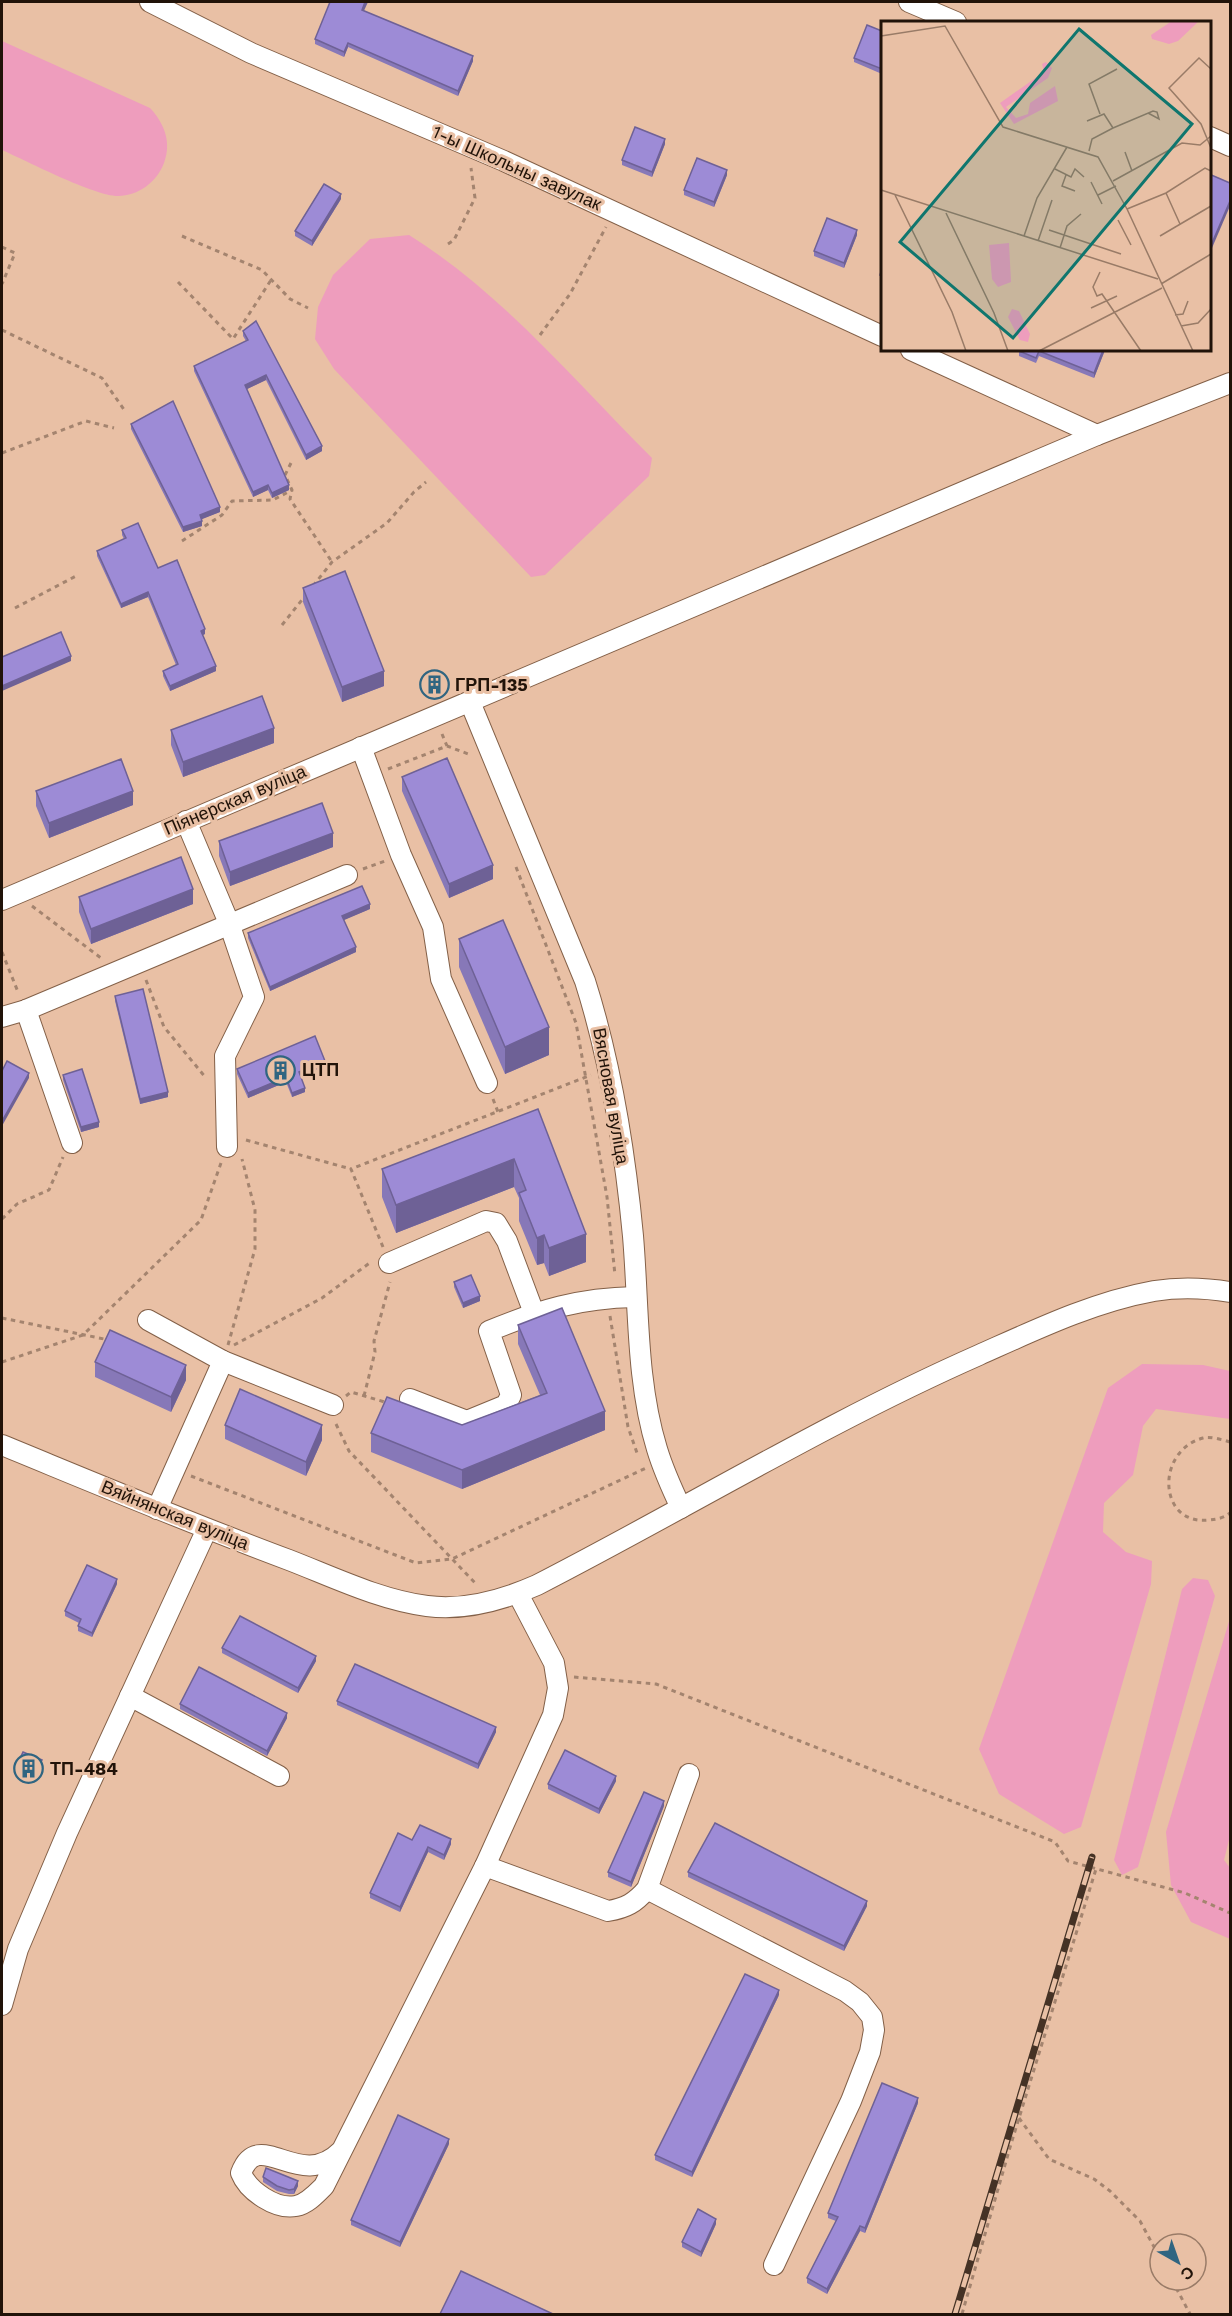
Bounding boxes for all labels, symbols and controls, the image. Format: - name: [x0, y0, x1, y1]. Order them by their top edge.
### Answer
- inset map: [881, 21, 1211, 351]
- street label: 1-ы Школьны завулак: [429, 121, 605, 214]
- building icon: ГРП-135: [418, 669, 450, 701]
- place label: ГРП-135: [455, 674, 528, 695]
- street label: Піянерская вуліца: [161, 760, 310, 839]
- street label: Вясновая вуліца: [589, 1026, 634, 1167]
- building icon: ЦТП: [265, 1054, 297, 1086]
- place label: ЦТП: [302, 1059, 339, 1080]
- street label: Вяйнянская вуліца: [98, 1475, 253, 1554]
- building icon: ТП-484: [13, 1753, 45, 1785]
- place label: ТП-484: [50, 1758, 118, 1779]
- north arrow: [1148, 2232, 1208, 2292]
- text: С: [1176, 2262, 1198, 2284]

